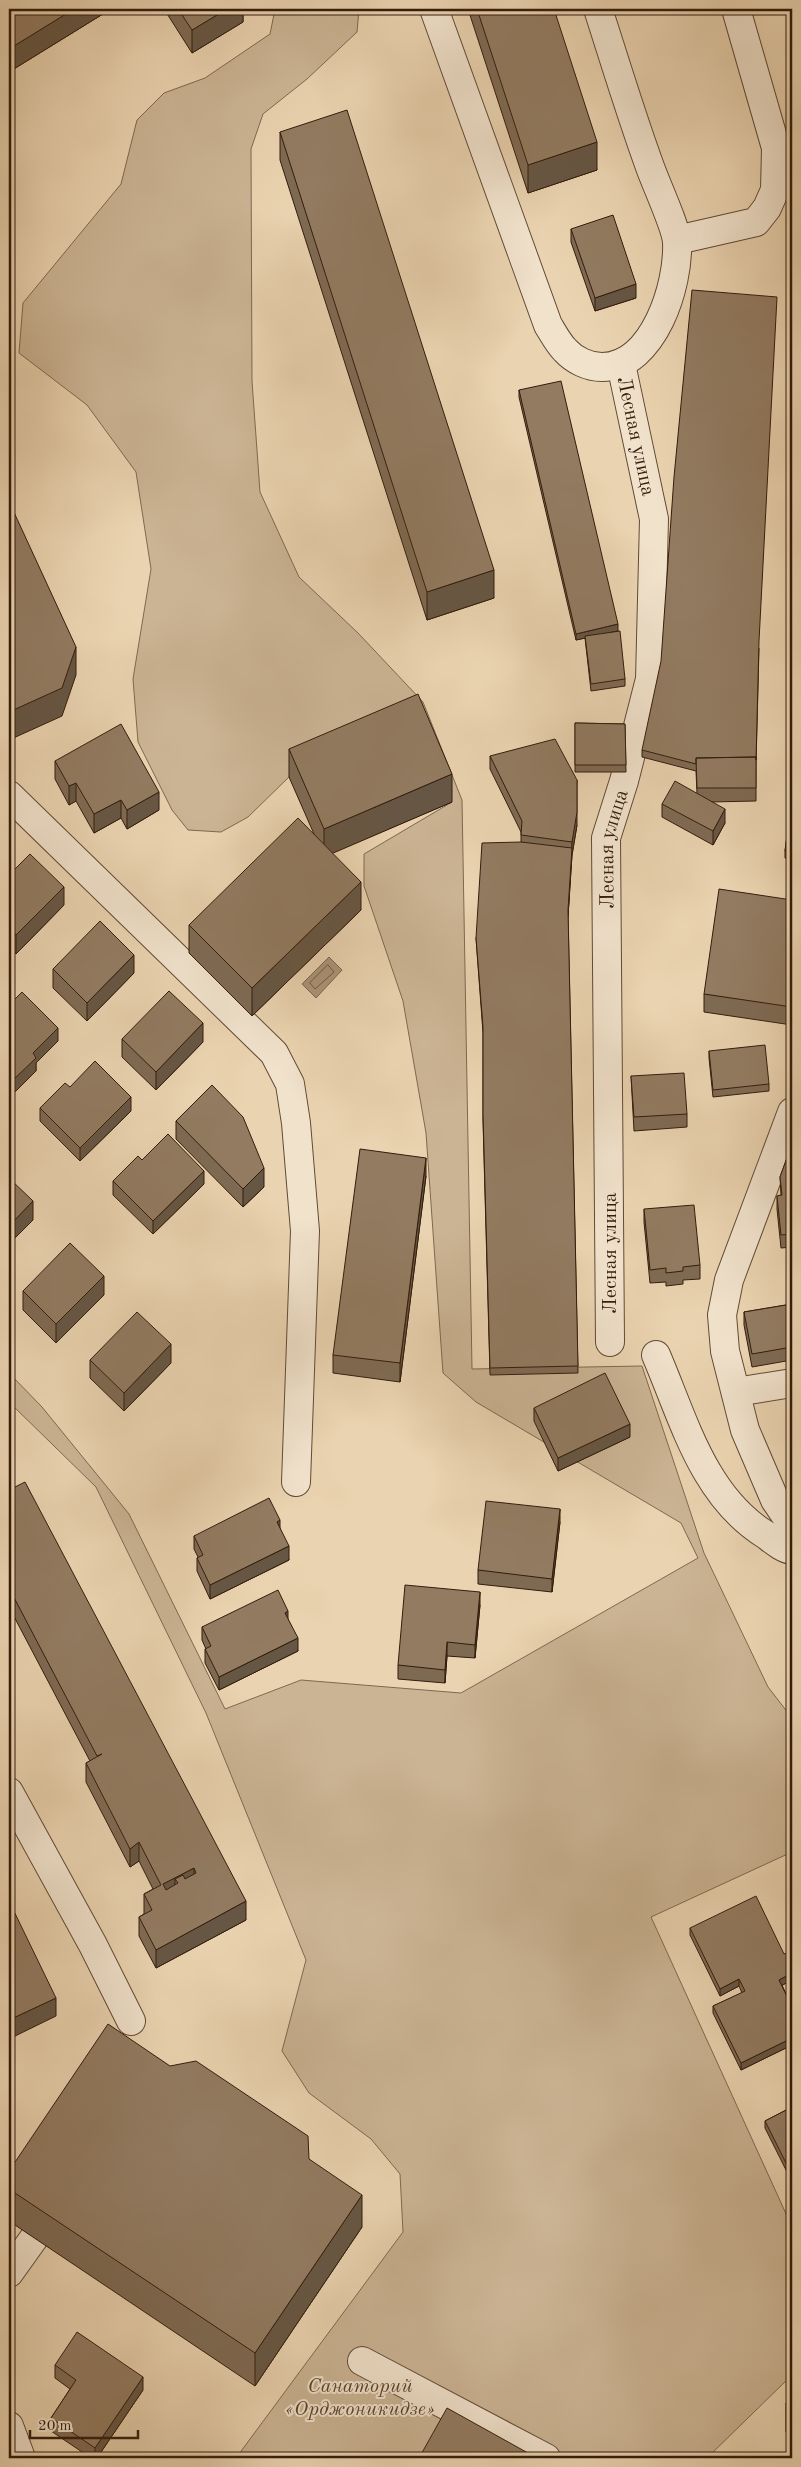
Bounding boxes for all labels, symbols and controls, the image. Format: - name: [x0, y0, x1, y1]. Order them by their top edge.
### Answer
- street label: Лесная улица: [613, 375, 657, 498]
- street label: Лесная улица: [598, 787, 633, 909]
- street label: Лесная улица: [601, 1192, 621, 1314]
- park label: Санаторий «Орджоникидзе»: [285, 2377, 435, 2420]
- scale bar: [30, 2407, 138, 2439]
- text: 20 m: [38, 2419, 72, 2434]

